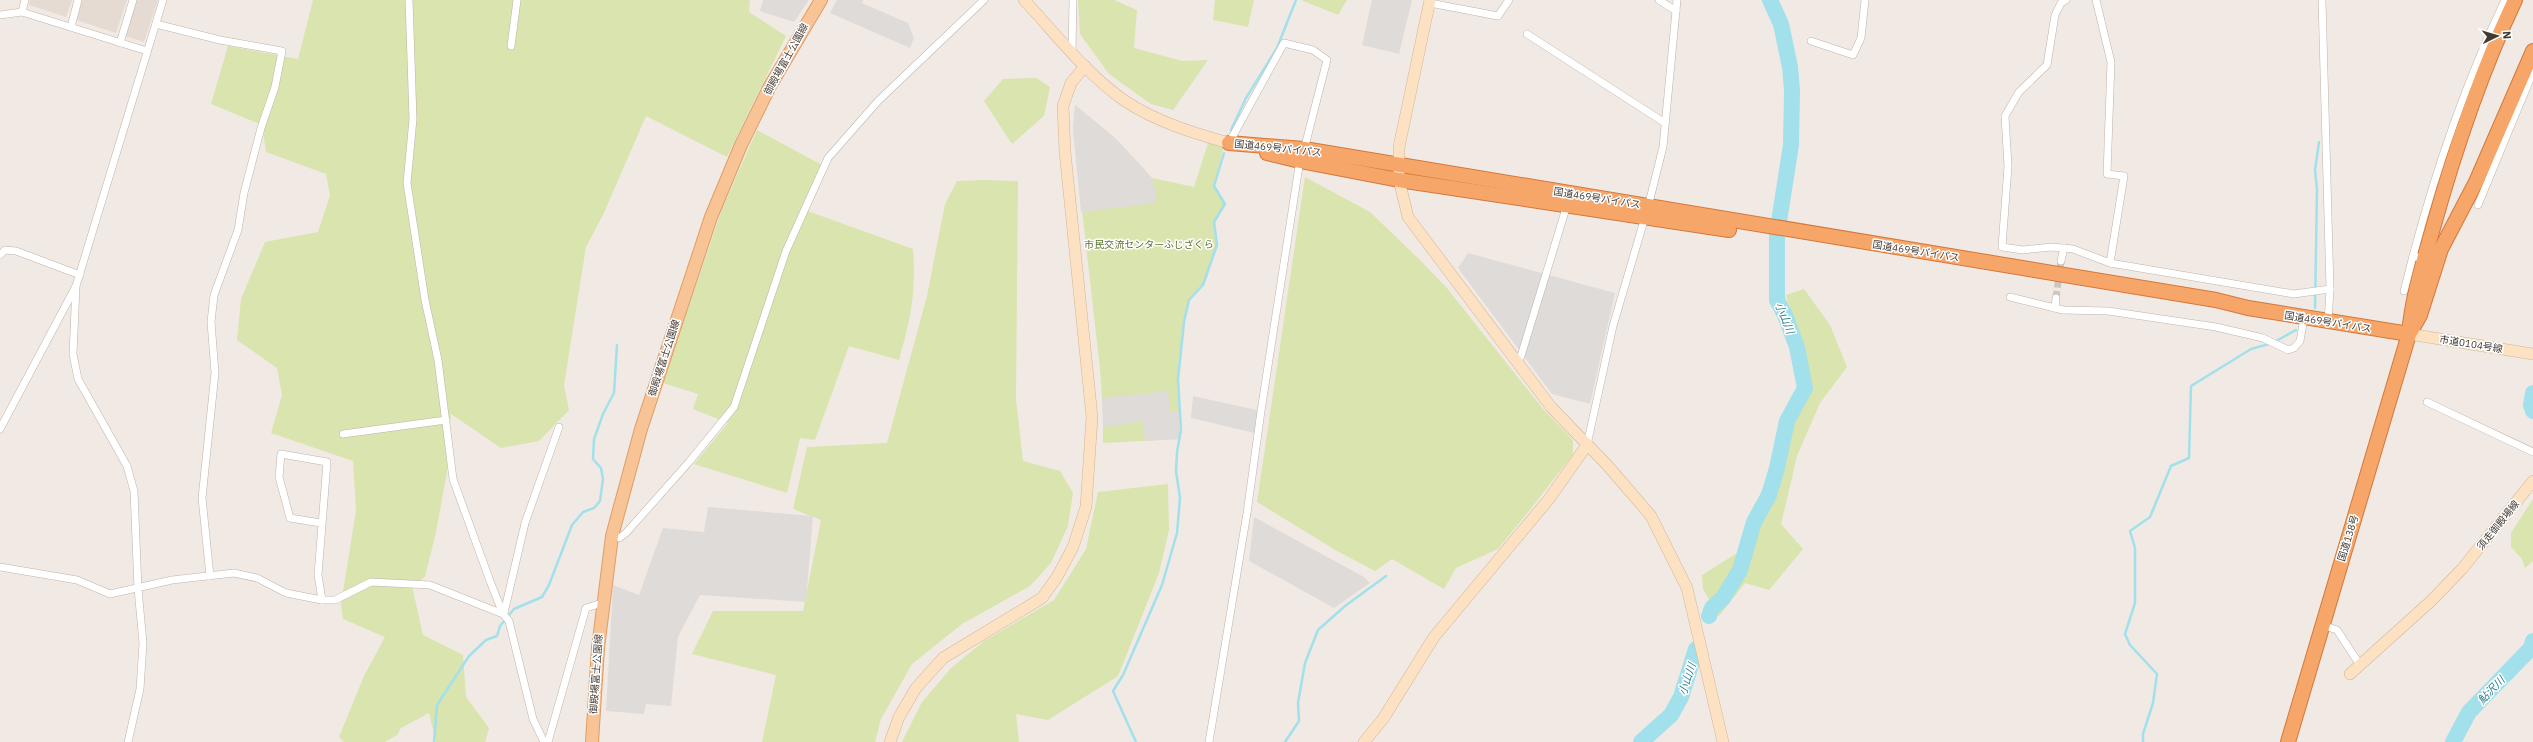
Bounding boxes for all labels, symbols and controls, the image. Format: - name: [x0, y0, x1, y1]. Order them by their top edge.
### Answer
- north arrow: [2477, 16, 2517, 56]
- street label: 御殿場富士公園線: [761, 21, 811, 97]
- text: N: [2500, 31, 2514, 40]
- street label: 国道469号バイパス: [1234, 137, 1322, 159]
- street label: 国道469号バイパス: [1553, 185, 1641, 211]
- park label: 市民交流センターふじざくら: [1084, 238, 1214, 251]
- street label: 国道469号バイパス: [1872, 238, 1960, 264]
- water label: 小山川: [1772, 300, 1798, 337]
- street label: 国道469号バイパス: [2284, 309, 2372, 335]
- street label: 御殿場富士公園線: [645, 318, 683, 398]
- street label: 市道0104号線: [2438, 333, 2504, 355]
- street label: 須走御殿場線: [2474, 498, 2522, 552]
- street label: 国道138号: [2335, 513, 2361, 563]
- street label: 御殿場富士公園線: [587, 634, 605, 714]
- water label: 小山川: [1675, 660, 1699, 697]
- water label: 鮎沢川: [2475, 673, 2508, 707]

